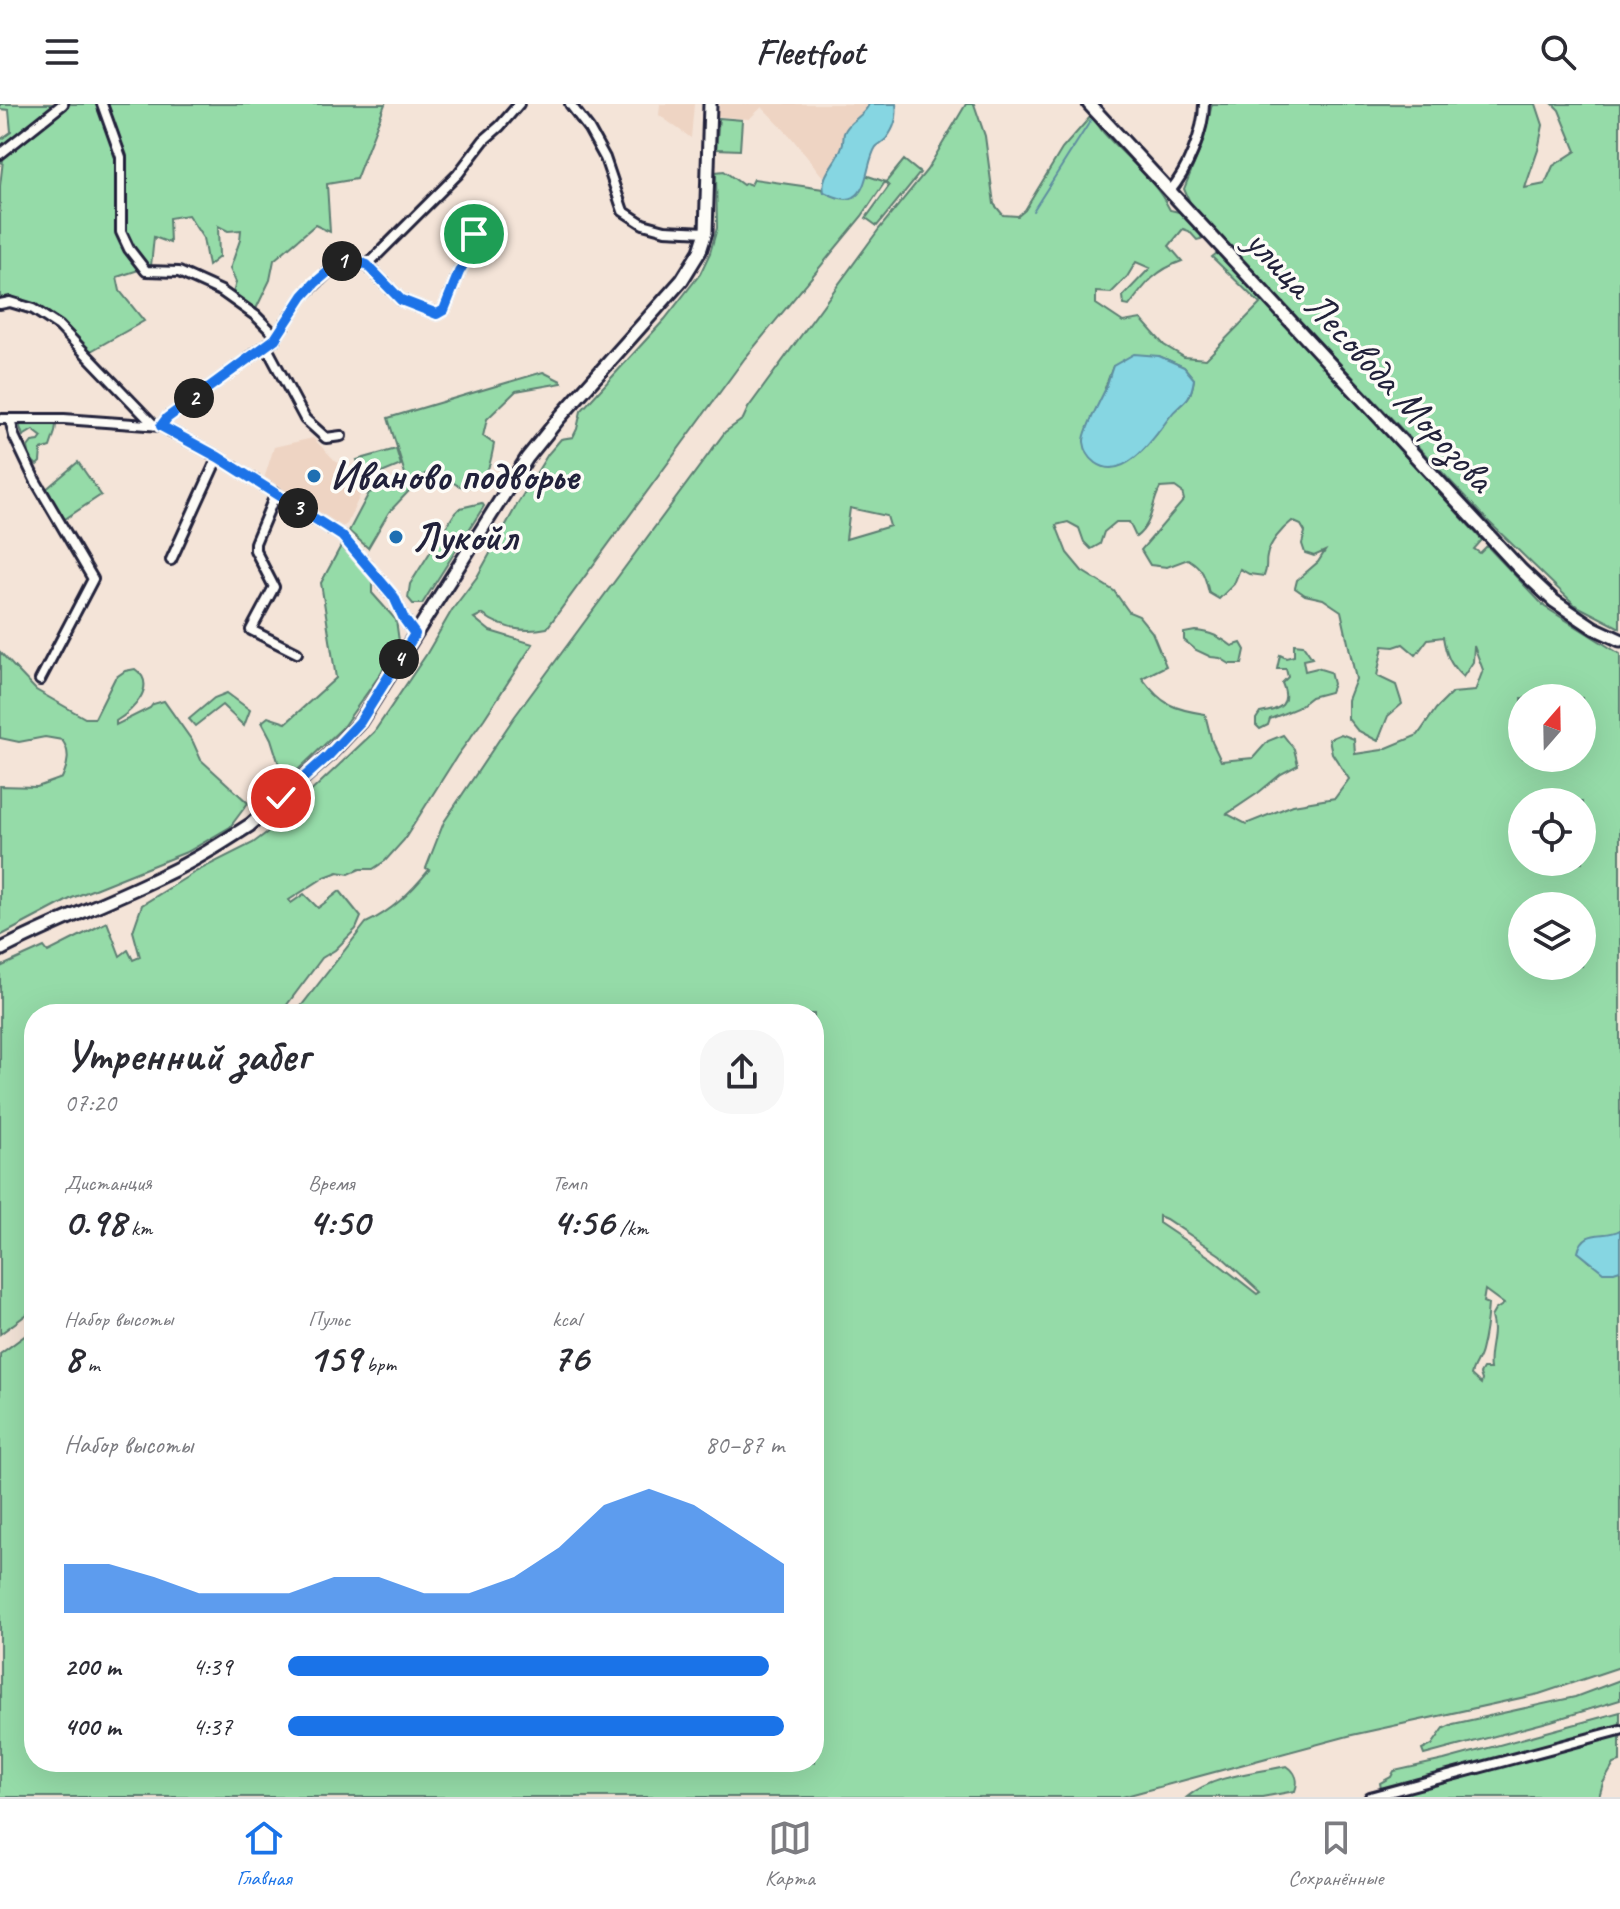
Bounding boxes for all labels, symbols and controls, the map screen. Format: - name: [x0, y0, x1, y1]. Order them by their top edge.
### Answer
- text: Fleetfoot: [756, 29, 864, 75]
- icon: menu: [40, 30, 84, 74]
- icon: search: [1536, 30, 1580, 74]
- pin: [440, 200, 508, 268]
- icon: arrive: [452, 212, 496, 256]
- street label: улица Лесовода Морозова: [1233, 216, 1507, 505]
- pin: 1: [322, 241, 362, 281]
- text: 1: [337, 247, 347, 275]
- pin: 2: [174, 378, 214, 418]
- text: 2: [189, 384, 199, 412]
- place label: Иваново подворье: [330, 451, 581, 501]
- marker: Иваново подворье: [305, 467, 323, 485]
- pin: 3: [278, 488, 318, 528]
- text: 3: [293, 494, 303, 522]
- place label: Лукойл: [412, 512, 519, 562]
- marker: Лукойл: [387, 528, 405, 546]
- pin: 4: [379, 639, 419, 679]
- text: 4: [394, 645, 404, 673]
- north arrow: [1508, 684, 1596, 772]
- map controls: [1508, 684, 1596, 980]
- pin: [247, 764, 315, 832]
- icon: check: [259, 776, 303, 820]
- button: locate: [1508, 788, 1596, 876]
- button: layers: [1508, 892, 1596, 980]
- text: Утренний забег: [64, 1028, 309, 1083]
- button: share: [700, 1030, 784, 1114]
- text: 07:20: [64, 1086, 116, 1119]
- text: Дистанция: [64, 1169, 152, 1197]
- text: Время: [308, 1169, 354, 1197]
- text: Темп: [552, 1169, 587, 1197]
- text: 0.98: [64, 1197, 125, 1247]
- text: 4:50: [308, 1197, 369, 1247]
- text: 4:56: [552, 1197, 614, 1247]
- text: km: [125, 1214, 152, 1242]
- text: /km: [614, 1214, 648, 1242]
- text: Набор высоты: [64, 1305, 173, 1333]
- text: Пульс: [308, 1305, 350, 1333]
- text: kcal: [552, 1305, 581, 1333]
- text: 8: [64, 1333, 82, 1383]
- text: 159: [308, 1333, 361, 1383]
- text: 76: [552, 1333, 589, 1383]
- text: m: [82, 1350, 100, 1378]
- text: bpm: [361, 1350, 396, 1378]
- text: Набор высоты: [64, 1428, 193, 1461]
- text: 80–87 m: [705, 1428, 784, 1461]
- text: 200 m: [64, 1650, 120, 1683]
- text: 4:39: [192, 1650, 232, 1683]
- text: 400 m: [64, 1710, 120, 1743]
- text: 4:37: [192, 1710, 232, 1743]
- tab: Главная: [237, 1816, 292, 1892]
- tab: Карта: [765, 1816, 815, 1892]
- tab: Сохранённые: [1288, 1816, 1383, 1892]

